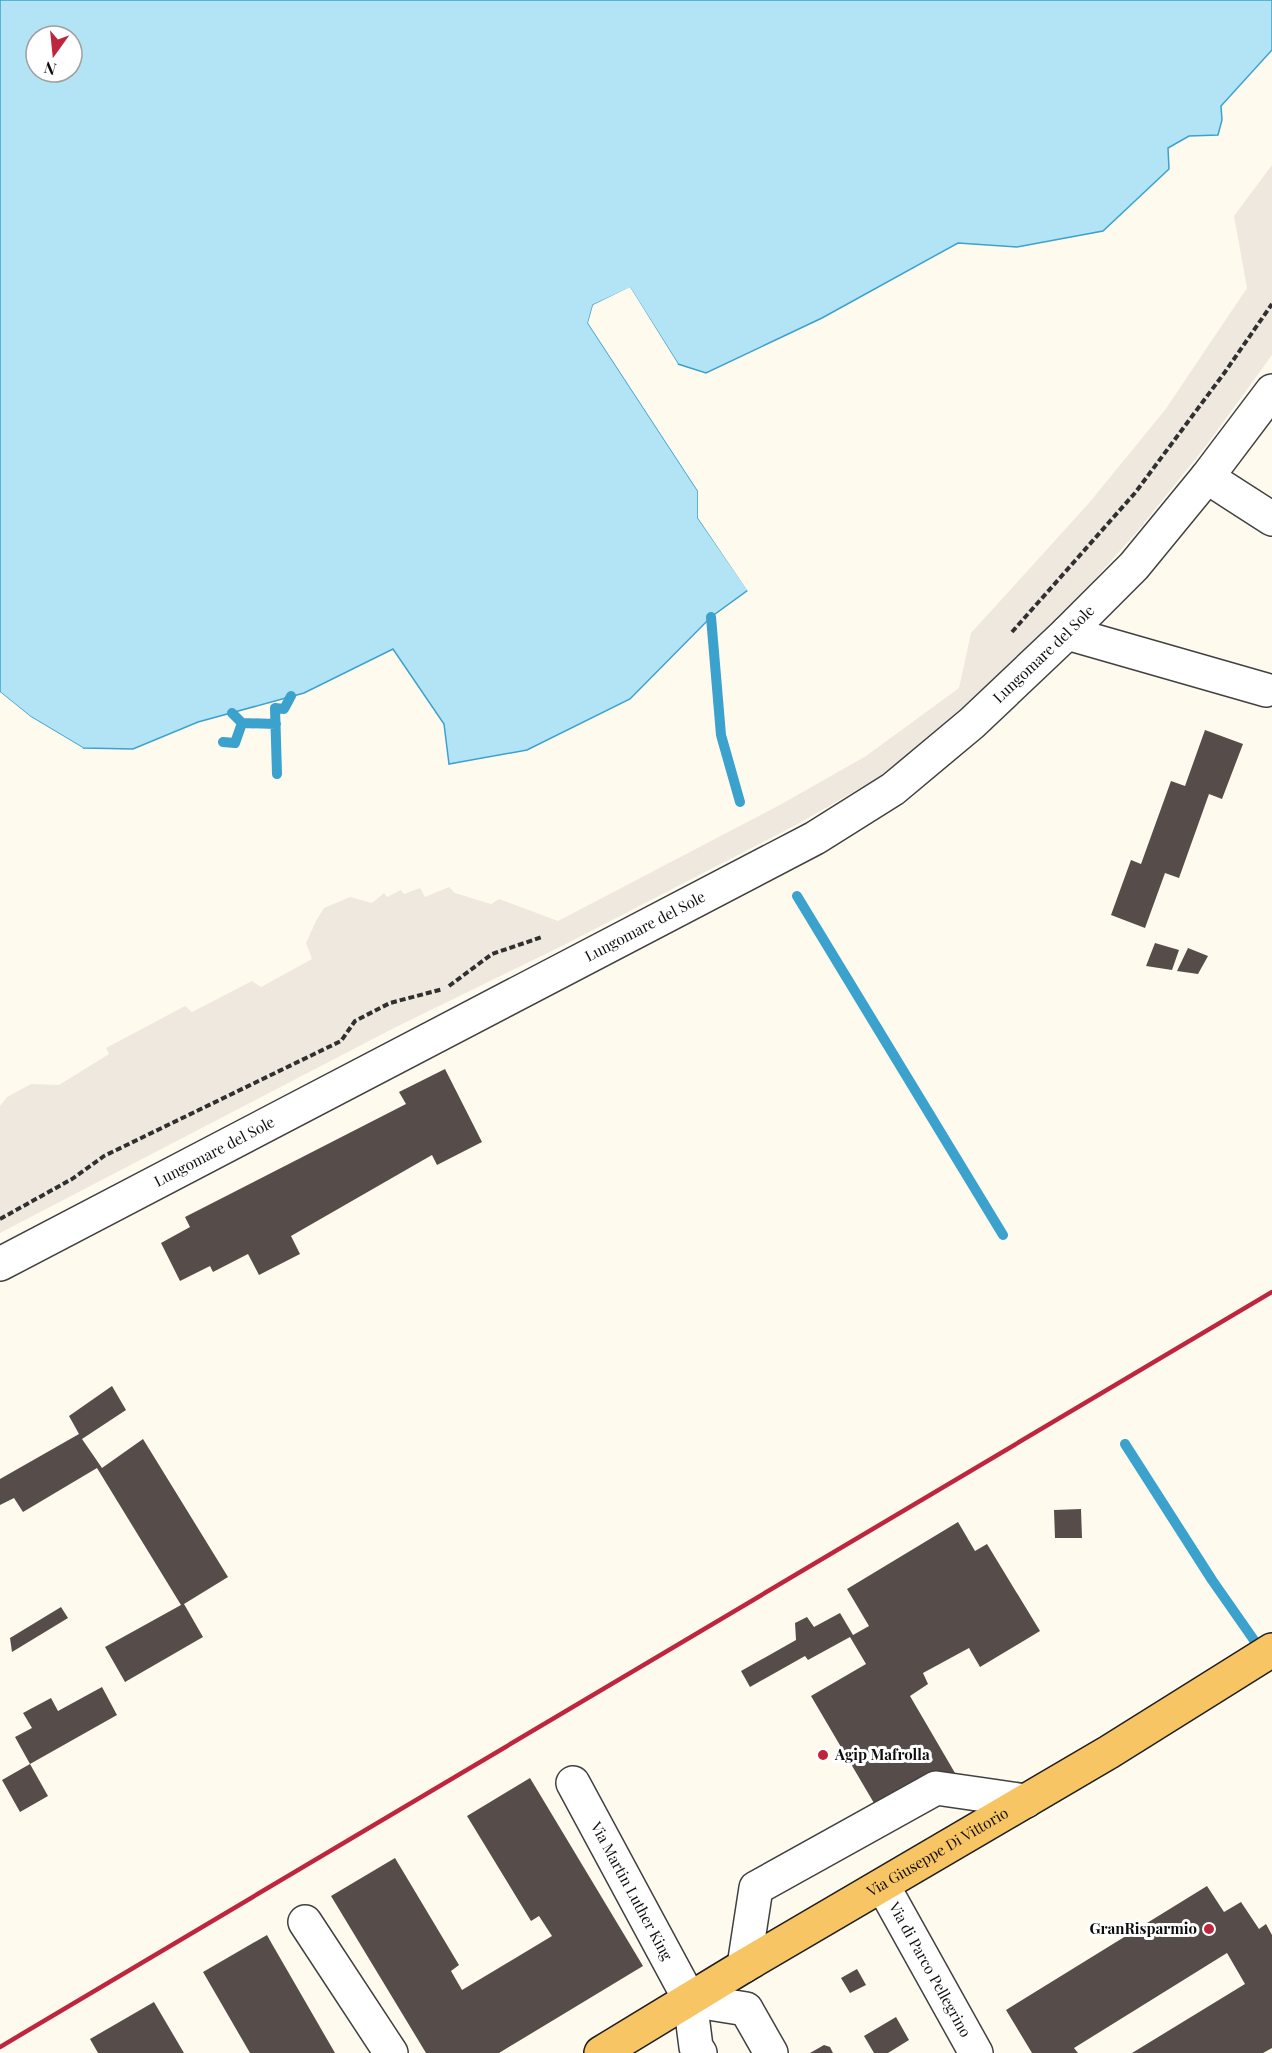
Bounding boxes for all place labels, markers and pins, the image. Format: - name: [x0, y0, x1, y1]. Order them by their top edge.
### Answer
- place label: Agip Mafrolla: [834, 1744, 930, 1764]
- marker: Agip Mafrolla: [816, 1748, 830, 1762]
- place label: GranRisparmio: [1089, 1918, 1197, 1938]
- marker: GranRisparmio: [1202, 1922, 1216, 1936]

